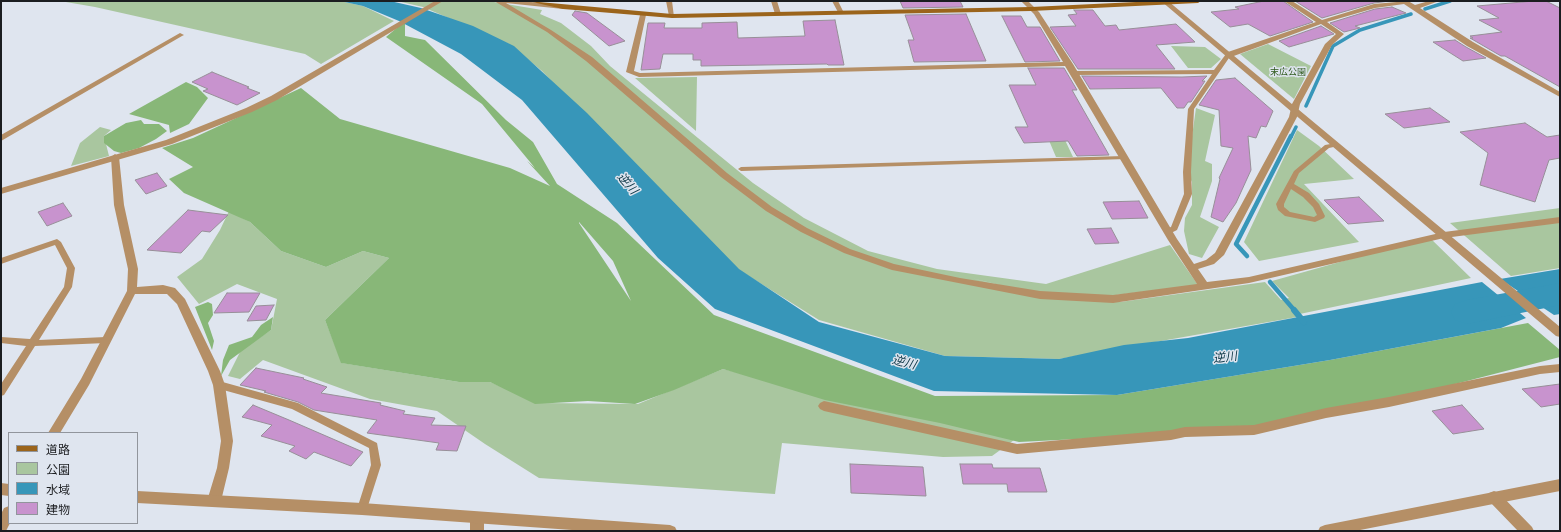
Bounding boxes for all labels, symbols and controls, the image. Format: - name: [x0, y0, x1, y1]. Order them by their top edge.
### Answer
- park label: 末広公園: [1270, 68, 1306, 78]
- water label: 逆川: [614, 170, 640, 198]
- water label: 逆川: [1212, 349, 1238, 367]
- water label: 逆川: [891, 353, 917, 373]
- legend: [8, 432, 138, 524]
- text: 道路: [46, 443, 70, 457]
- text: 公園: [46, 463, 70, 477]
- text: 水域: [46, 483, 70, 497]
- text: 建物: [46, 503, 70, 517]

